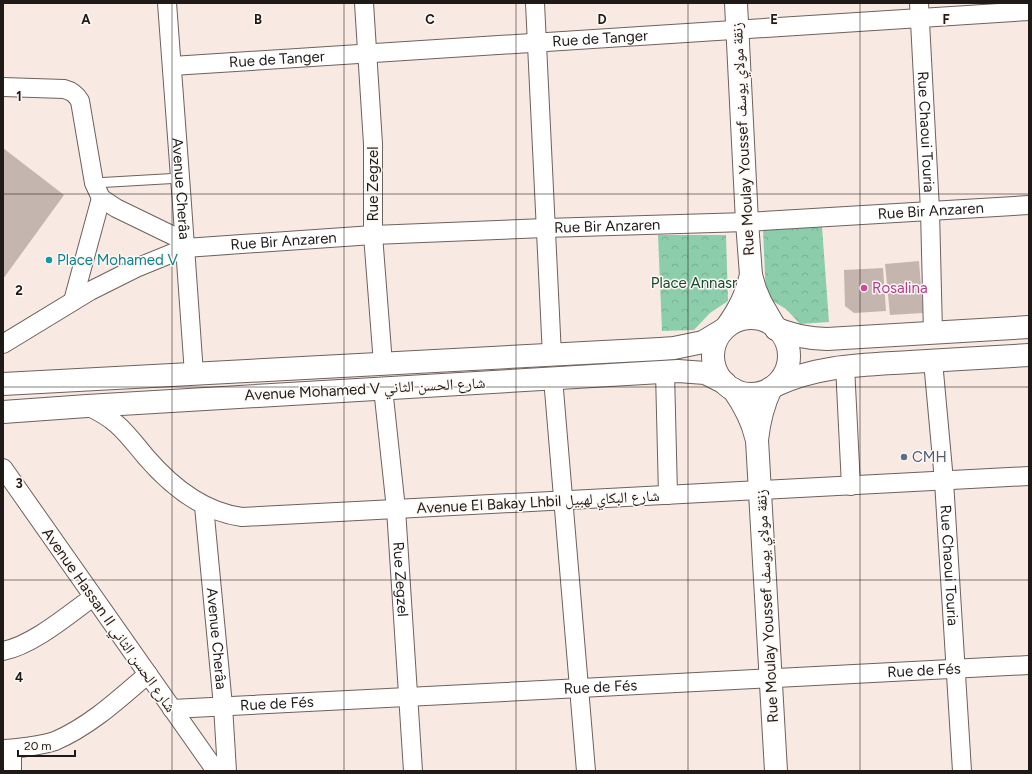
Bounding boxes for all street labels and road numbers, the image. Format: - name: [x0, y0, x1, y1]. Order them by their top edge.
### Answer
- street label: Rue Moulay Youssef زنقة مولاي يوسف: [728, 22, 761, 256]
- street label: Rue de Tanger: [552, 26, 649, 51]
- street label: Rue de Tanger: [228, 47, 325, 71]
- street label: Rue Chaoui Touria: [914, 71, 938, 193]
- street label: Avenue Cherâa: [168, 137, 193, 240]
- street label: Rue Zegzel: [364, 146, 382, 222]
- street label: Rue Bir Anzaren: [877, 199, 984, 223]
- street label: Rue Bir Anzaren: [554, 216, 661, 237]
- street label: Rue Bir Anzaren: [230, 229, 337, 254]
- street label: Avenue Mohamed V شارع الحسن الثاني: [244, 374, 486, 407]
- street label: Avenue El Bakay Lhbil شارع البكاي لهبيل: [416, 487, 660, 520]
- street label: Rue Moulay Youssef زنقة مولاي يوسف: [752, 489, 785, 723]
- street label: Rue Chaoui Touria: [936, 504, 962, 627]
- street label: Avenue Hassan II شارع الحسن الثاني: [36, 524, 180, 717]
- street label: Rue Zegzel: [389, 541, 412, 617]
- street label: Avenue Cherâa: [203, 587, 230, 690]
- street label: Rue de Fés: [887, 660, 961, 681]
- street label: Rue de Fés: [563, 676, 638, 698]
- street label: Rue de Fés: [240, 693, 314, 714]

